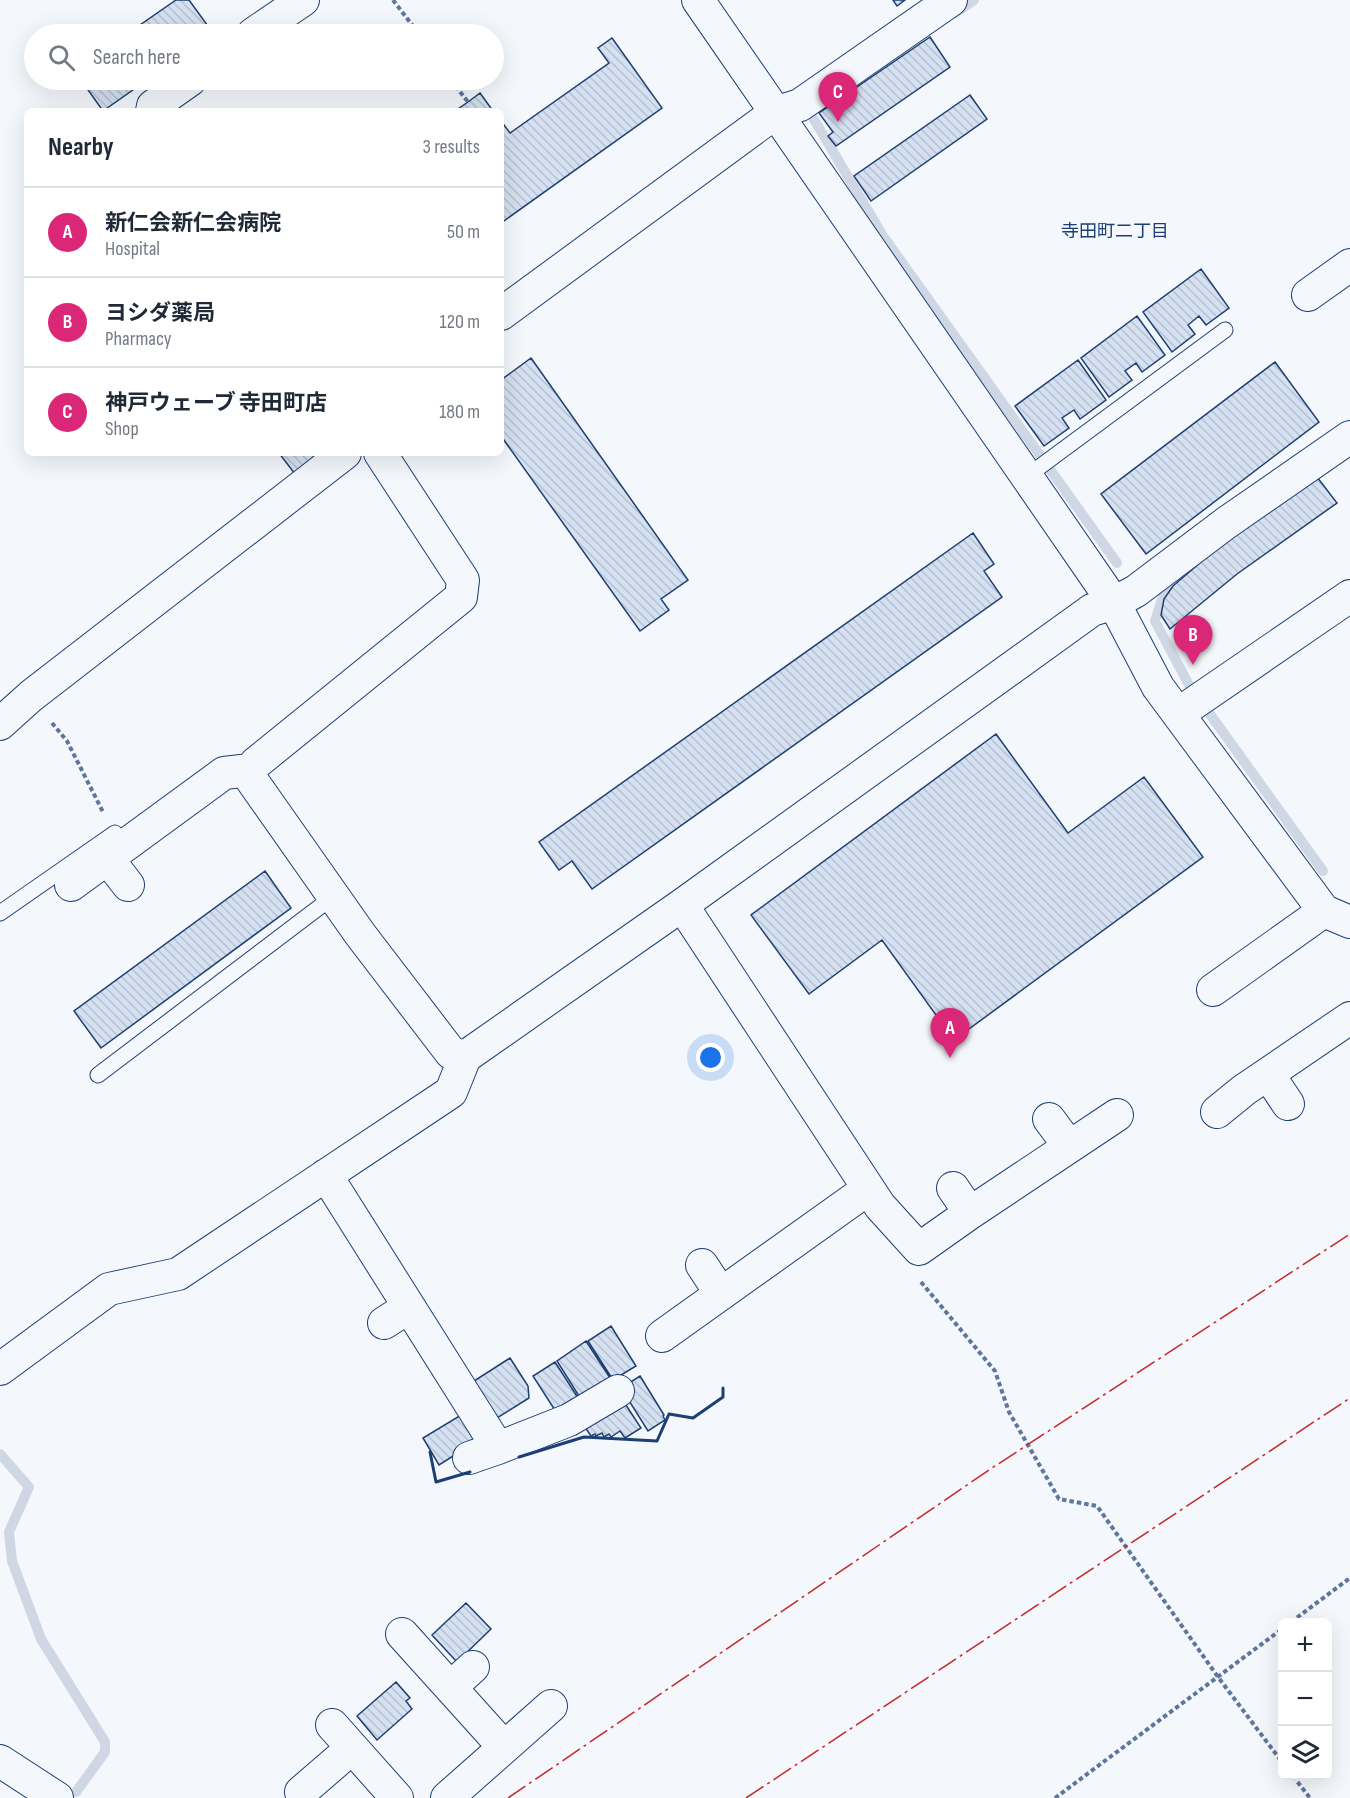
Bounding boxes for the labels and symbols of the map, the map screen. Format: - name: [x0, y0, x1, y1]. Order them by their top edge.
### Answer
- pin: C: [818, 72, 858, 122]
- district label: 寺田町二丁目: [1061, 221, 1169, 242]
- pin: B: [1174, 616, 1212, 665]
- pin: A: [930, 1008, 970, 1058]
- your location: [696, 1043, 725, 1072]

